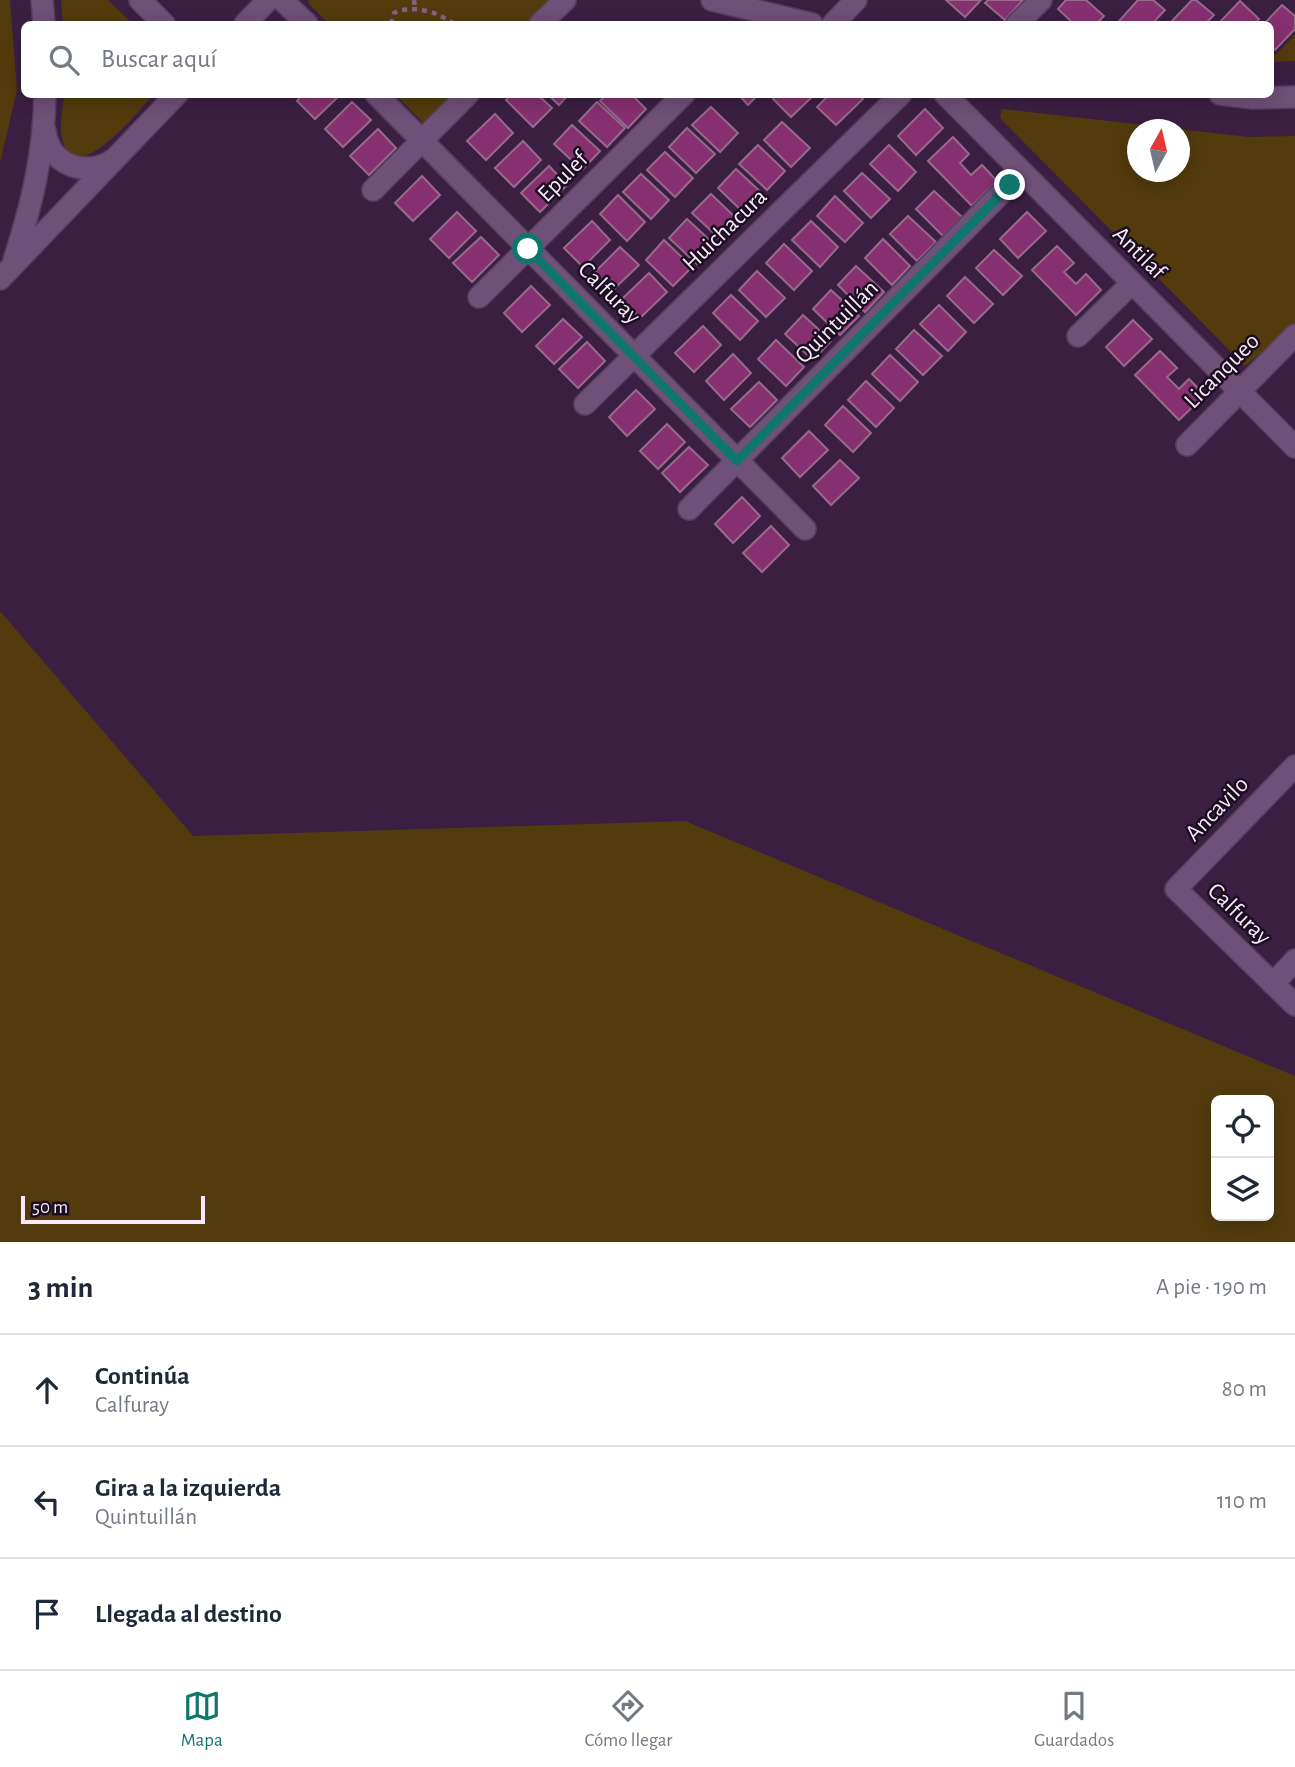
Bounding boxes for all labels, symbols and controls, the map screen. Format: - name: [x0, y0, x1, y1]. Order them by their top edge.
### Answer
- search box: [21, 21, 1274, 98]
- icon: search: [45, 41, 83, 79]
- text: Buscar aquí: [101, 46, 217, 72]
- north arrow: [1127, 119, 1190, 182]
- street label: Epulef: [533, 146, 594, 207]
- route end: [994, 169, 1025, 200]
- street label: Huichacura: [678, 184, 772, 276]
- street label: Antilaf: [1108, 222, 1171, 285]
- route start: [512, 233, 543, 264]
- street label: Calfuray: [573, 257, 645, 329]
- street label: Quintuillán: [791, 276, 883, 368]
- street label: Licanqueo: [1180, 329, 1264, 413]
- street label: Ancavilo: [1181, 772, 1253, 846]
- street label: Calfuray: [1203, 879, 1275, 949]
- map controls: [1211, 1095, 1274, 1221]
- button: locate: [1211, 1095, 1274, 1158]
- button: layers: [1211, 1158, 1274, 1221]
- scale bar: [21, 1193, 205, 1225]
- text: 50 m: [32, 1198, 68, 1217]
- text: 3 min: [28, 1273, 93, 1303]
- text: A pie · 190 m: [1156, 1276, 1267, 1299]
- text: Continúa: [95, 1363, 190, 1389]
- icon: ahead: [28, 1371, 66, 1409]
- text: 80 m: [1222, 1378, 1267, 1401]
- text: Calfuray: [95, 1394, 169, 1417]
- text: Gira a la izquierda: [95, 1475, 281, 1501]
- icon: left: [28, 1483, 66, 1521]
- text: 110 m: [1217, 1490, 1267, 1513]
- text: Quintuillán: [95, 1506, 197, 1529]
- icon: arrive: [28, 1595, 66, 1633]
- text: Llegada al destino: [95, 1601, 282, 1627]
- tab: Mapa: [181, 1687, 223, 1752]
- tab: Cómo llegar: [584, 1687, 672, 1752]
- tab: Guardados: [1034, 1687, 1114, 1752]

